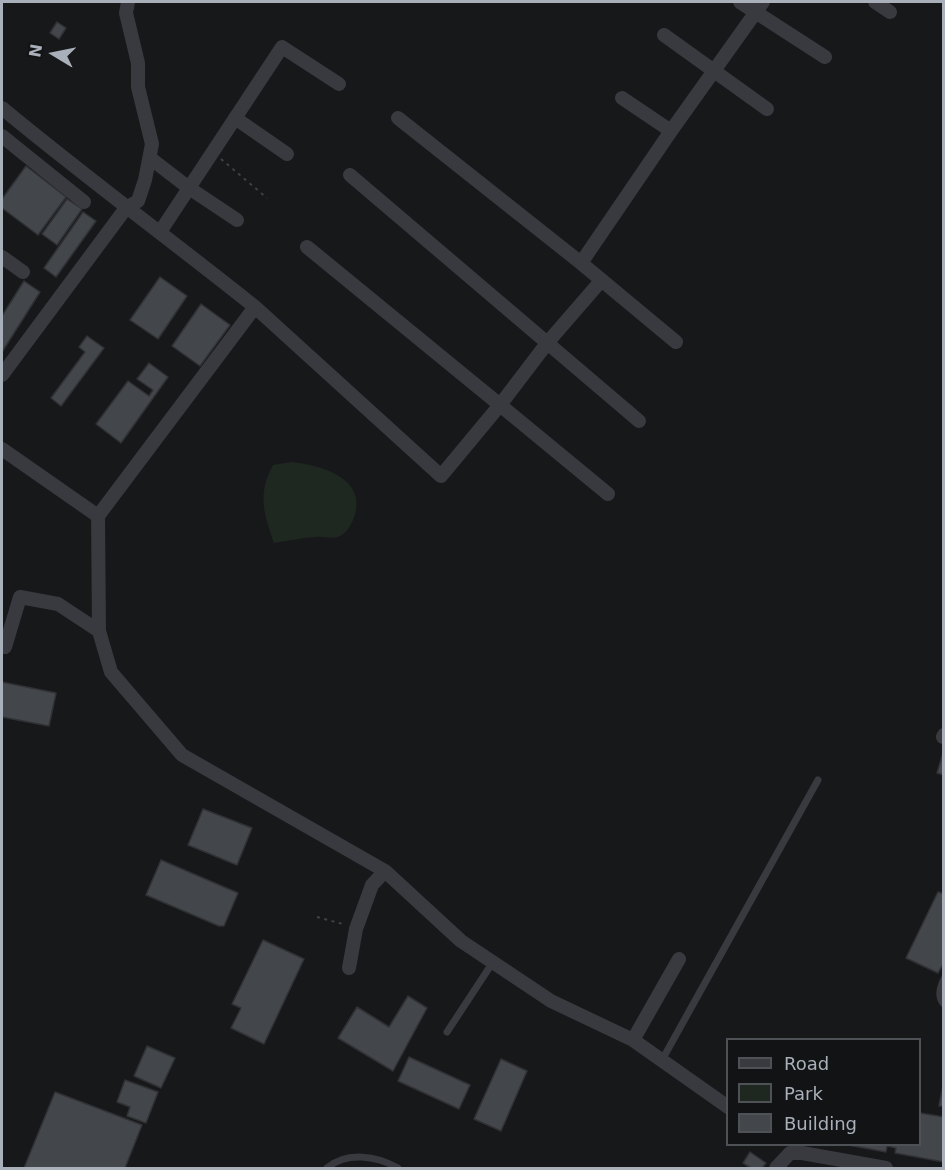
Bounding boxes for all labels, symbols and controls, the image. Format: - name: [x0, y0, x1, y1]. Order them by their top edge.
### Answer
- north arrow: [24, 24, 84, 84]
- text: N: [25, 43, 46, 59]
- legend: [726, 1038, 921, 1146]
- text: Road: [784, 1053, 829, 1074]
- text: Park: [784, 1083, 823, 1104]
- text: Building: [784, 1113, 857, 1134]

